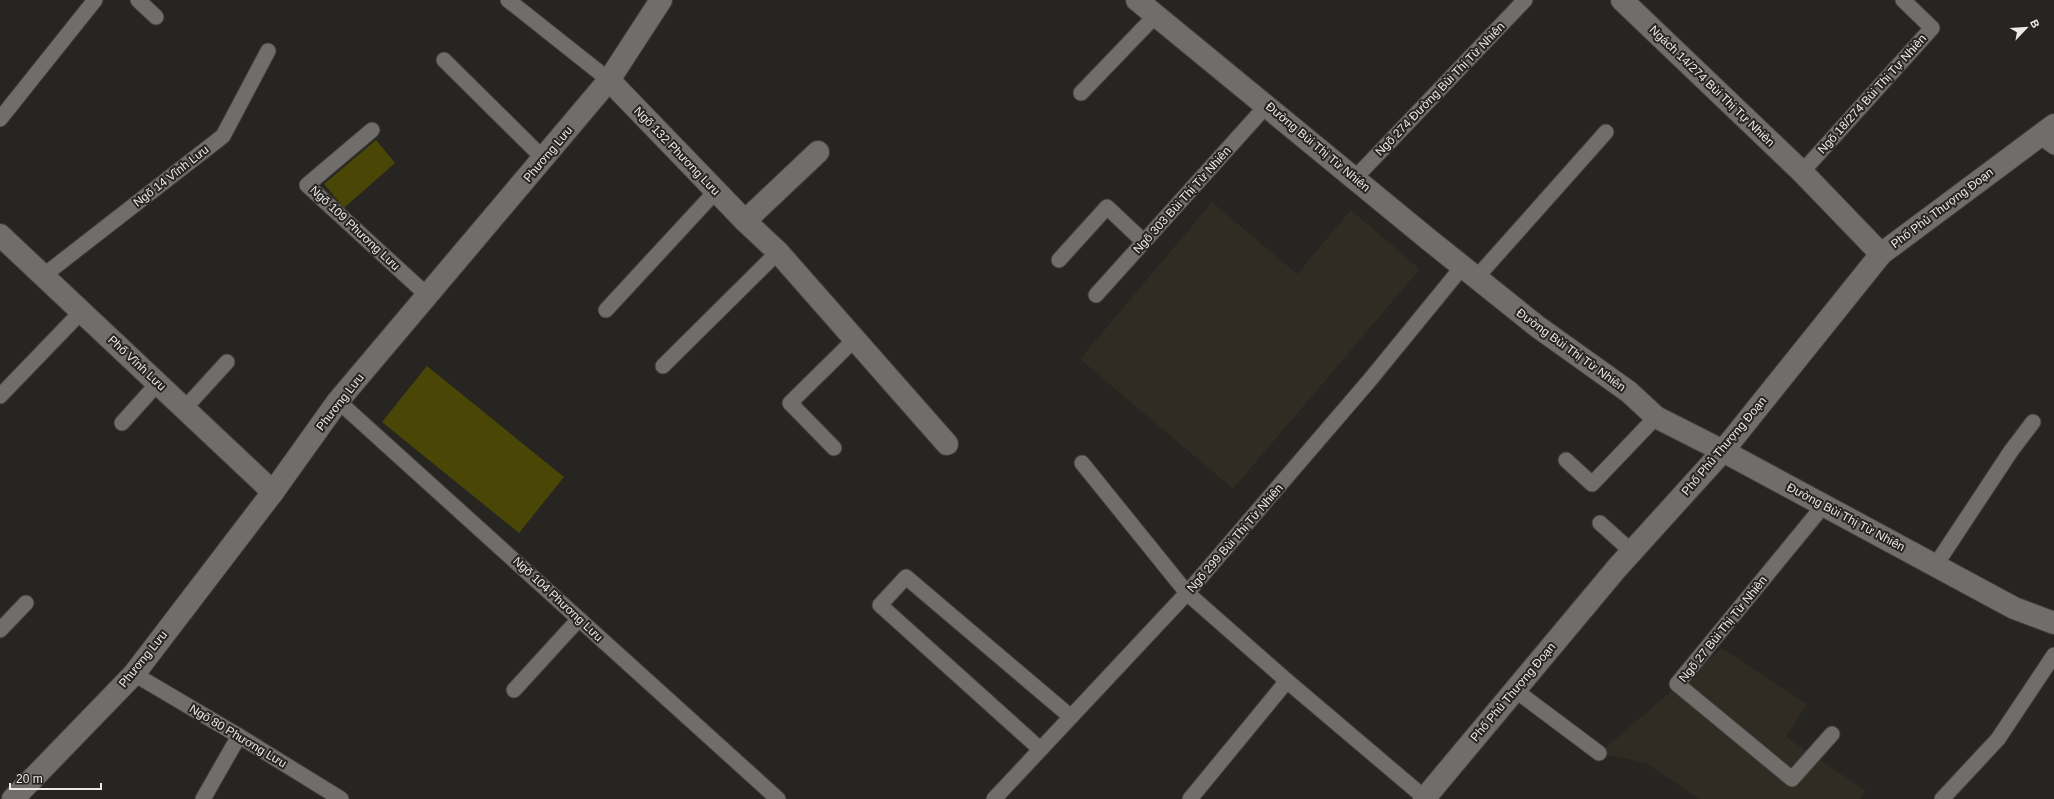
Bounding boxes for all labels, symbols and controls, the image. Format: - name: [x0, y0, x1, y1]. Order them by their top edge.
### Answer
- north arrow: [2006, 8, 2046, 48]
- text: B: [2028, 18, 2042, 30]
- street label: Ngõ 274 Đường Bùi Thị Từ Nhiên: [1372, 19, 1508, 159]
- street label: Ngách 14/274 Bùi Thị Tự Nhiên: [1647, 22, 1777, 150]
- street label: Ngõ 18/274 Bùi Thị Tự Nhiên: [1815, 31, 1929, 157]
- street label: Đường Bùi Thị Từ Nhiên: [1263, 99, 1373, 195]
- street label: Ngõ 132 Phương Lưu: [631, 104, 723, 198]
- street label: Phương Lưu: [521, 123, 575, 185]
- street label: Ngõ 14 Vĩnh Lưu: [131, 142, 211, 210]
- street label: Ngõ 303 Bùi Thị Từ Nhiên: [1130, 144, 1234, 256]
- street label: Phố Phủ Thượng Đoạn: [1888, 165, 1996, 251]
- street label: Ngõ 109 Phương Lưu: [307, 183, 403, 273]
- street label: Đường Bùi Thị Từ Nhiên: [1514, 306, 1628, 394]
- street label: Phố Vĩnh Lưu: [105, 333, 169, 393]
- street label: Phương Lưu: [313, 371, 367, 433]
- street label: Phố Phủ Thượng Đoạn: [1679, 394, 1769, 498]
- street label: Đường Bùi Thị Từ Nhiên: [1785, 480, 1907, 554]
- street label: Ngõ 299 Bùi Thị Từ Nhiên: [1184, 481, 1286, 595]
- street label: Ngõ 104 Phương Lưu: [510, 554, 606, 644]
- street label: Ngõ 27 Bùi Thị Từ Nhiên: [1676, 573, 1770, 685]
- street label: Phương Lưu: [116, 628, 170, 690]
- street label: Phố Phủ Thượng Đoạn: [1468, 640, 1558, 744]
- street label: Ngõ 80 Phương Lưu: [187, 701, 289, 771]
- scale bar: [10, 765, 101, 791]
- text: 20 m: [16, 772, 43, 786]

